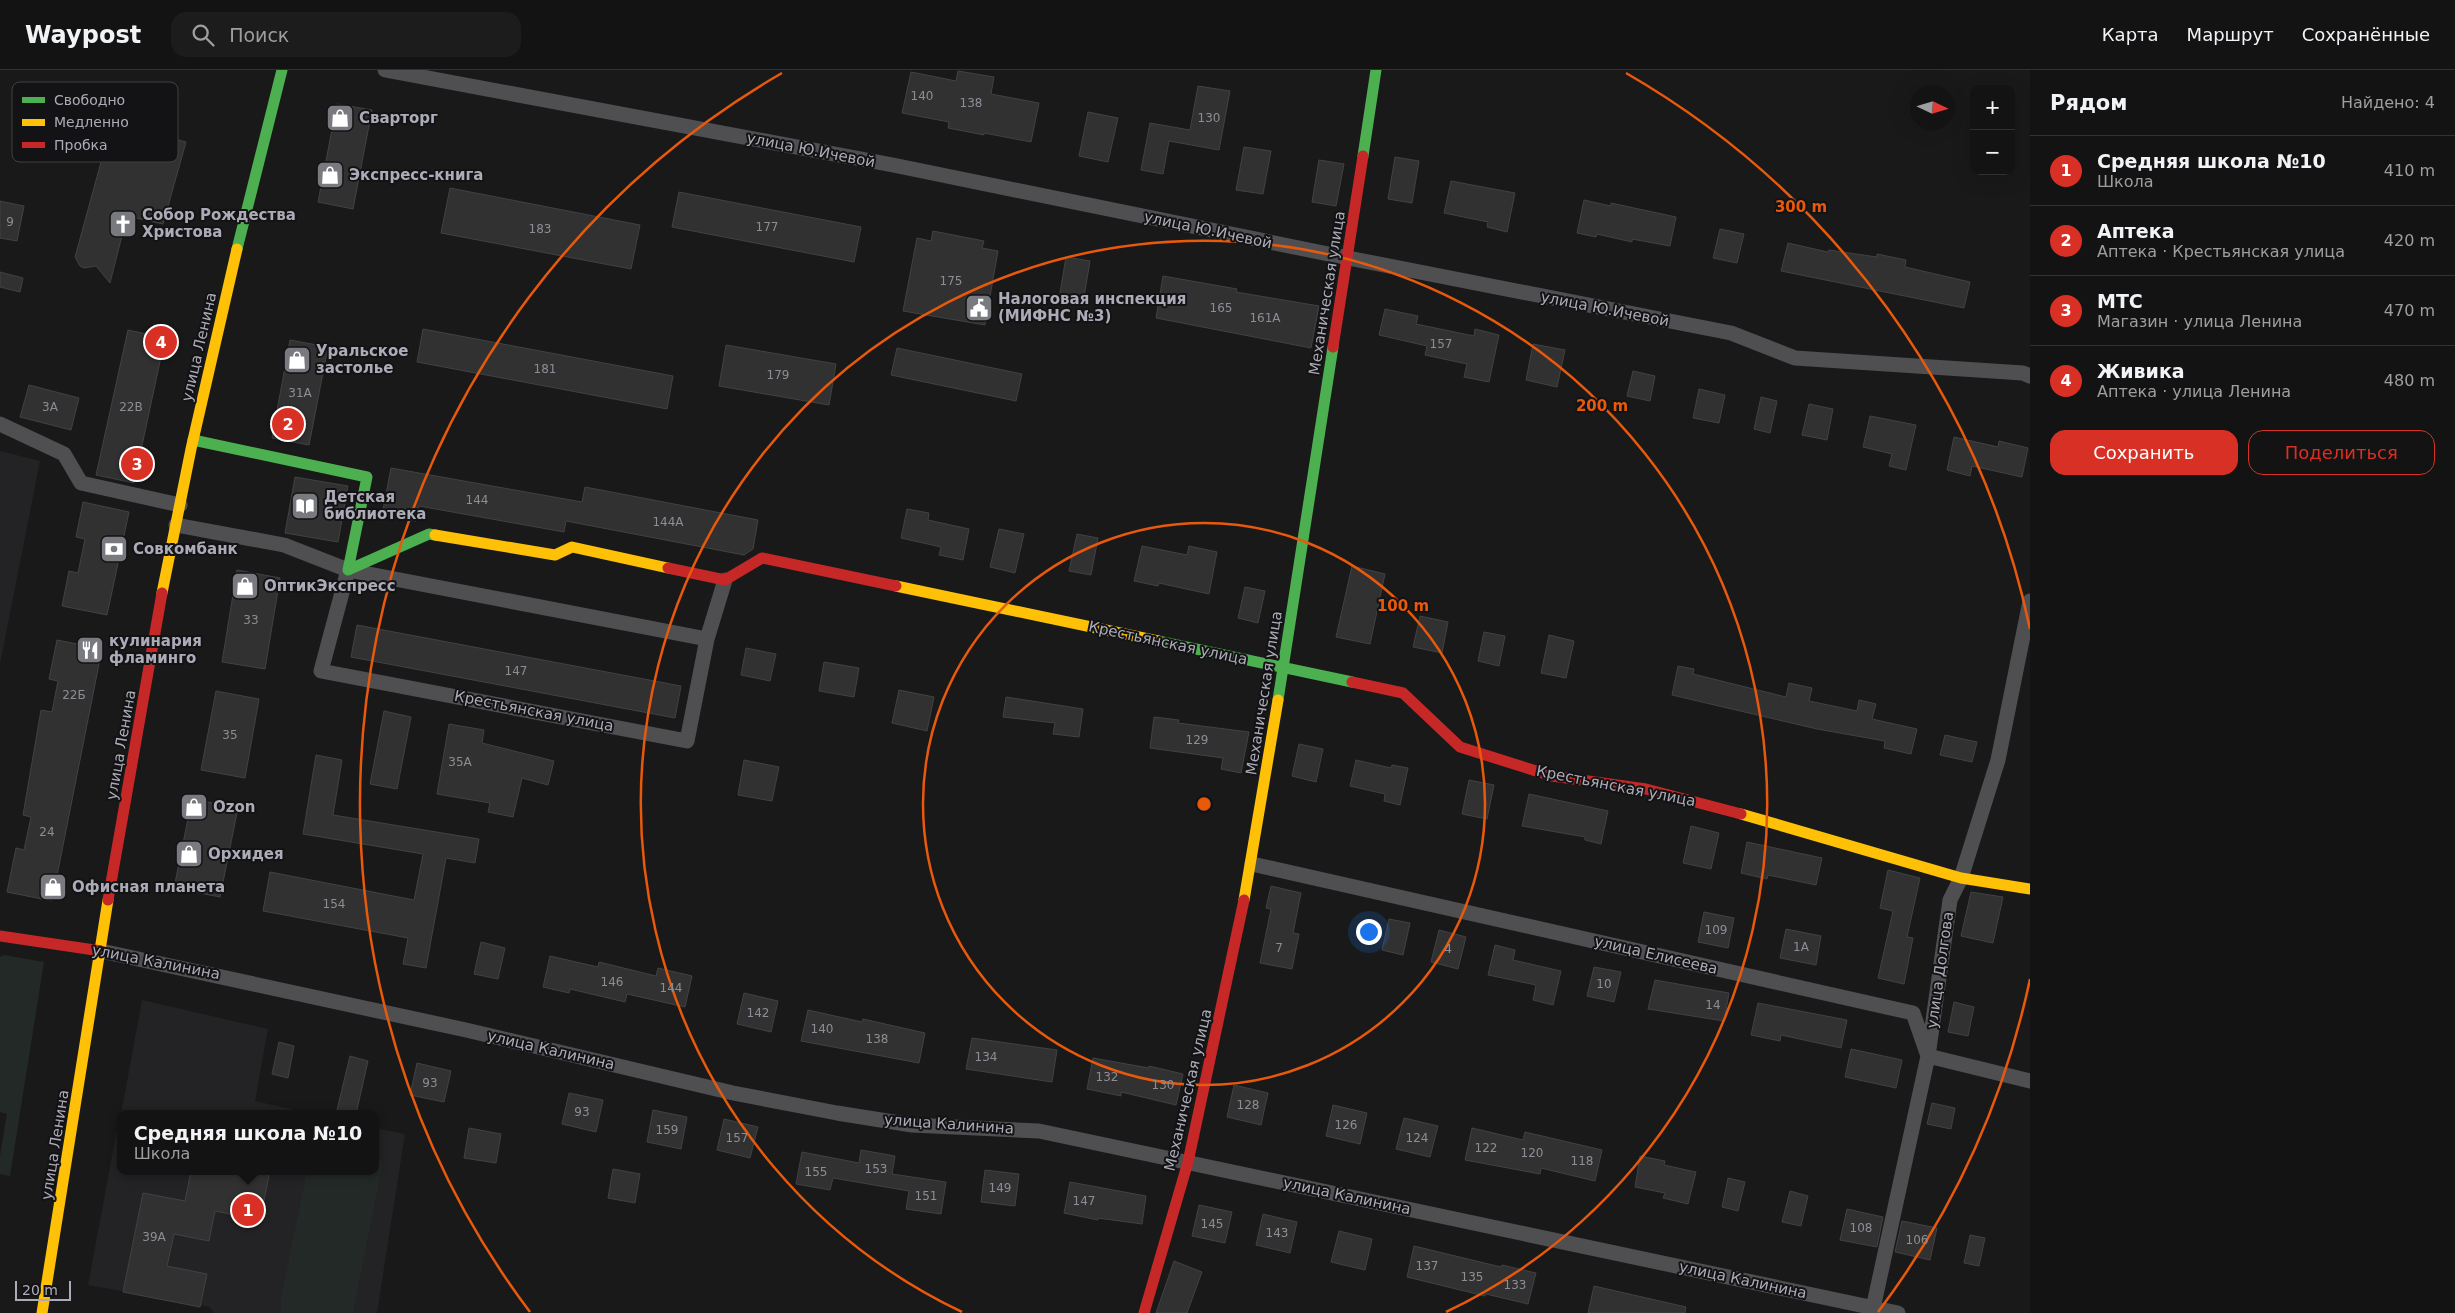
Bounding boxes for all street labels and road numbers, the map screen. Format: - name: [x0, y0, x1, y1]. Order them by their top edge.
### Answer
- street label: улица Ю.Ичевой: [745, 129, 877, 171]
- street label: улица Ю.Ичевой: [1142, 208, 1274, 252]
- street label: Механическая улица: [1305, 210, 1349, 376]
- street label: улица Ю.Ичевой: [1539, 288, 1671, 330]
- street label: улица Ленина: [178, 291, 220, 403]
- street label: Механическая улица: [1242, 610, 1286, 776]
- street label: Крестьянская улица: [1087, 617, 1249, 669]
- street label: Крестьянская улица: [453, 687, 615, 735]
- street label: улица Ленина: [102, 689, 140, 801]
- street label: Крестьянская улица: [1535, 762, 1697, 810]
- street label: улица Долгова: [1923, 910, 1957, 1030]
- street label: улица Елисеева: [1593, 932, 1719, 978]
- street label: улица Калинина: [90, 941, 222, 983]
- street label: Механическая улица: [1161, 1007, 1215, 1173]
- street label: улица Калинина: [486, 1027, 616, 1073]
- street label: улица Ленина: [37, 1089, 73, 1201]
- street label: улица Калинина: [883, 1110, 1015, 1138]
- street label: улица Калинина: [1281, 1174, 1413, 1218]
- street label: улица Калинина: [1677, 1258, 1809, 1302]

